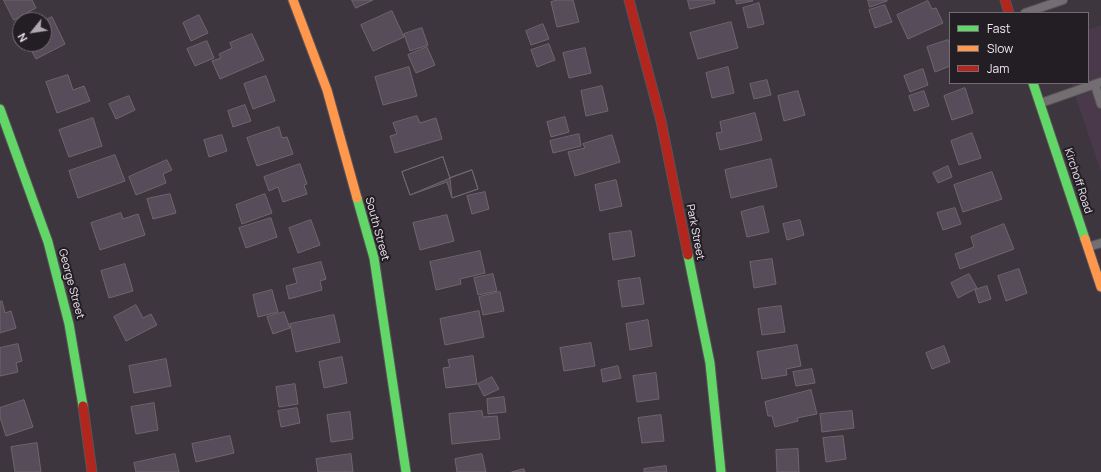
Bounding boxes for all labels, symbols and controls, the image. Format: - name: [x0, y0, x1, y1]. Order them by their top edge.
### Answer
- north arrow: [12, 12, 52, 52]
- legend: [949, 12, 1089, 84]
- text: Fast: [987, 20, 1011, 37]
- text: N: [14, 31, 31, 45]
- text: Slow: [987, 40, 1013, 57]
- text: Jam: [987, 60, 1009, 77]
- street label: Kirchoff Road: [1061, 147, 1095, 215]
- street label: South Street: [362, 196, 392, 262]
- street label: Park Street: [683, 203, 707, 261]
- street label: George Street: [55, 248, 87, 320]

